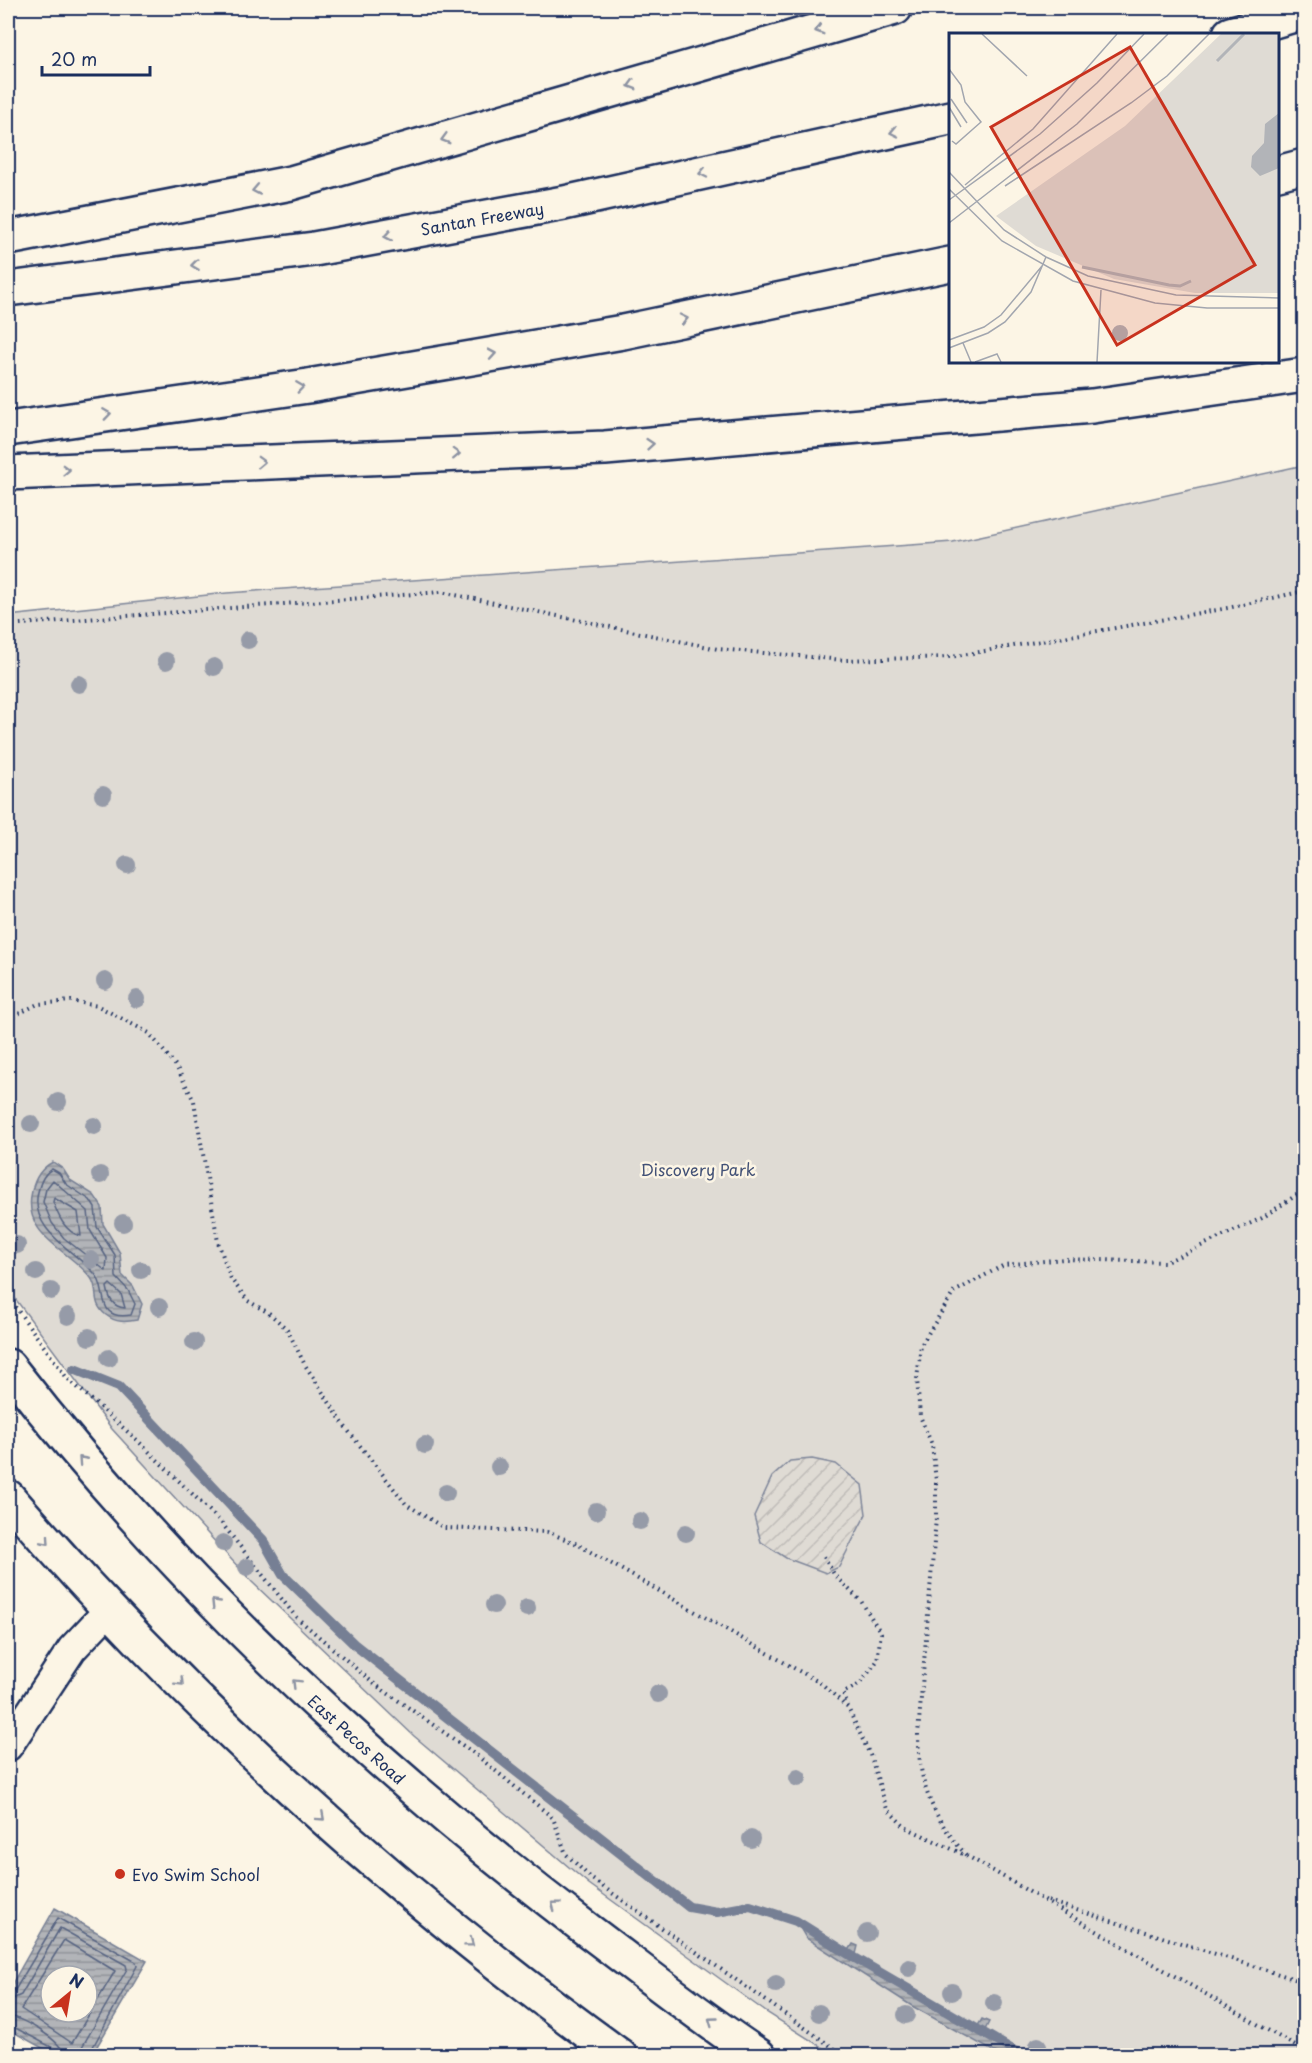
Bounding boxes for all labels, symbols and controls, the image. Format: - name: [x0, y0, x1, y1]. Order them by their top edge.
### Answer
- one-way arrow: [814, 23, 825, 35]
- inset map: [949, 33, 1279, 363]
- scale bar: [42, 39, 150, 77]
- text: 20 m: [51, 45, 97, 72]
- one-way arrow: [627, 78, 638, 90]
- one-way arrow: [889, 125, 899, 138]
- one-way arrow: [440, 132, 450, 144]
- one-way arrow: [698, 166, 708, 179]
- one-way arrow: [252, 183, 262, 196]
- street label: Santan Freeway: [419, 195, 545, 241]
- one-way arrow: [384, 229, 394, 242]
- one-way arrow: [191, 258, 200, 270]
- one-way arrow: [679, 314, 689, 327]
- one-way arrow: [488, 349, 497, 361]
- one-way arrow: [295, 381, 305, 393]
- one-way arrow: [102, 409, 112, 421]
- one-way arrow: [646, 438, 655, 451]
- one-way arrow: [451, 448, 460, 461]
- one-way arrow: [256, 456, 265, 469]
- one-way arrow: [61, 464, 70, 477]
- park label: Discovery Park: [640, 1157, 756, 1181]
- one-way arrow: [78, 1456, 89, 1467]
- one-way arrow: [39, 1534, 50, 1545]
- one-way arrow: [211, 1599, 222, 1610]
- one-way arrow: [173, 1675, 184, 1686]
- one-way arrow: [292, 1679, 303, 1690]
- street label: East Pecos Road: [303, 1689, 411, 1789]
- one-way arrow: [314, 1810, 325, 1821]
- place label: Evo Swim School: [132, 1862, 260, 1886]
- marker: Evo Swim School: [113, 1867, 127, 1881]
- one-way arrow: [551, 1902, 562, 1913]
- one-way arrow: [464, 1935, 475, 1946]
- north arrow: [39, 1964, 99, 2024]
- text: N: [66, 1967, 88, 1994]
- one-way arrow: [707, 2018, 718, 2029]

